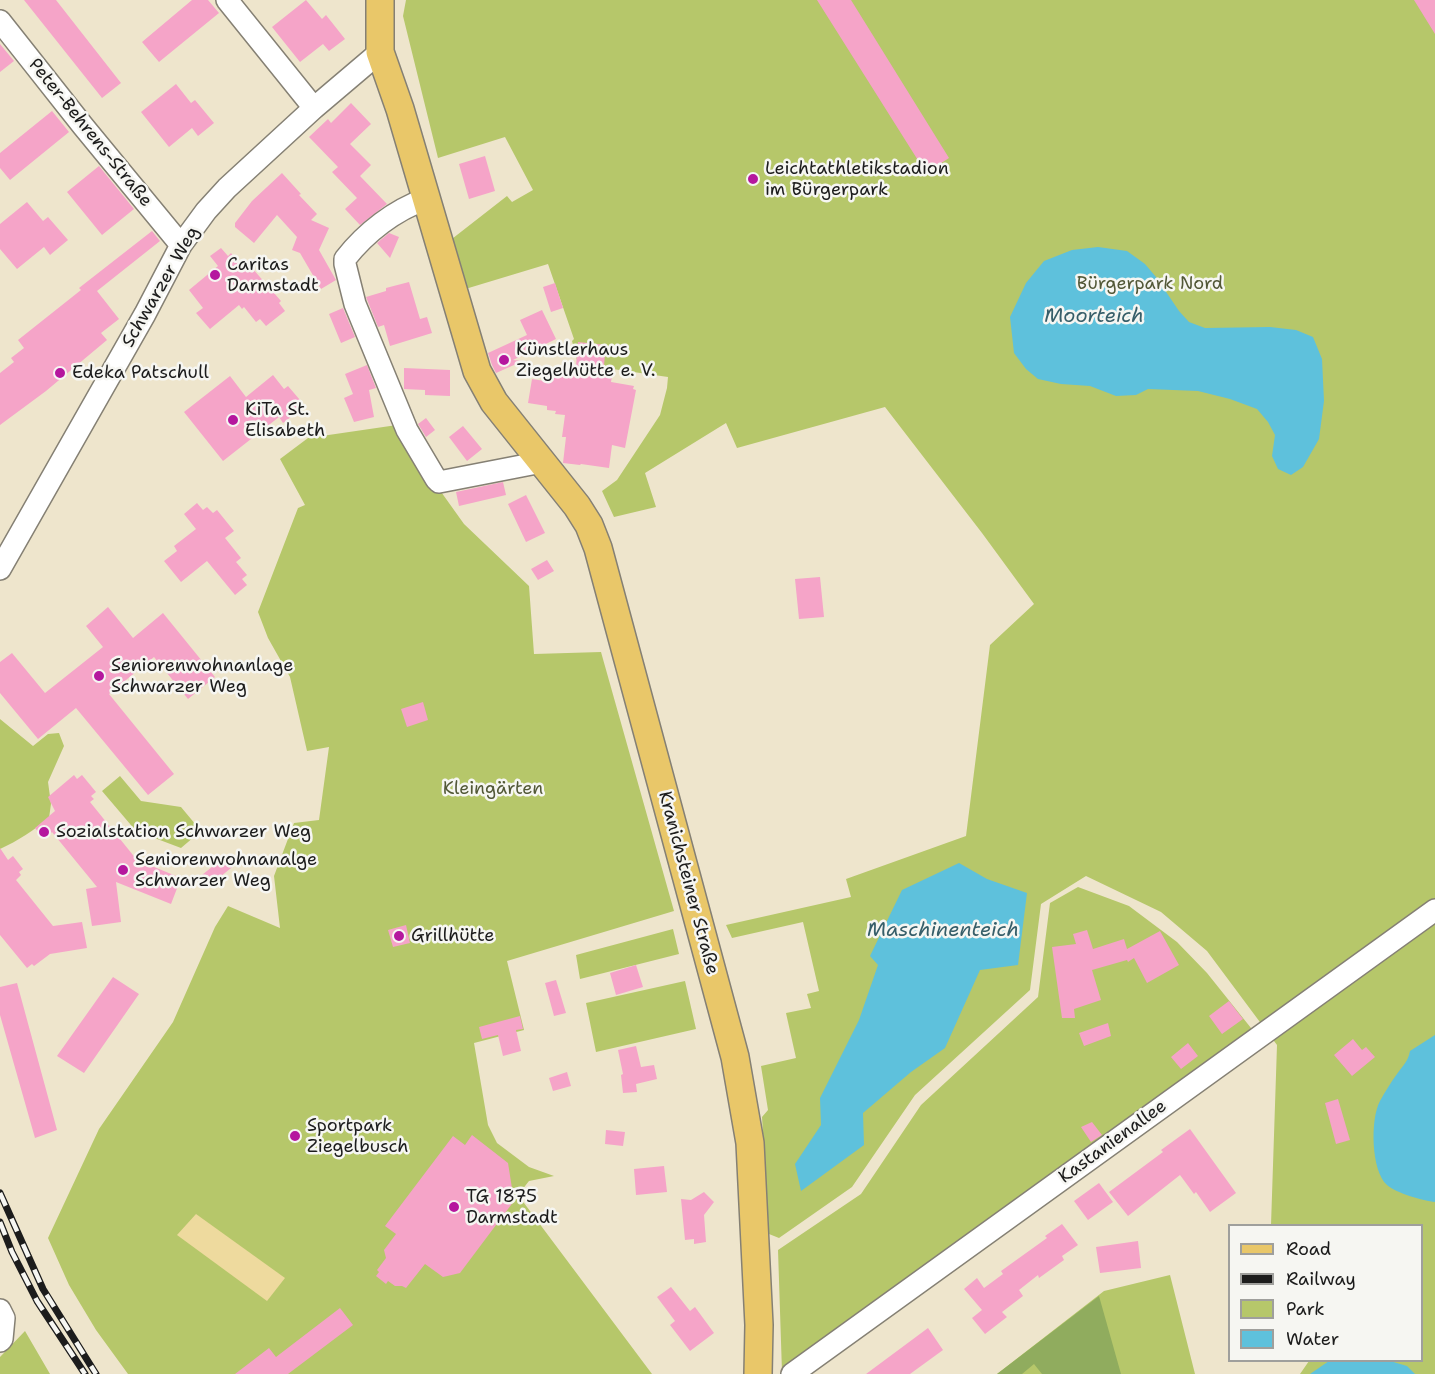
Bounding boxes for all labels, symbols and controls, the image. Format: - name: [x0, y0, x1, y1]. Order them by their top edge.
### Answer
- street label: Peter-Behrens-Straße: [24, 54, 156, 212]
- place label: Leichtathletikstadion im Bürgerpark: [765, 158, 949, 201]
- marker: Leichtathletikstadion im Bürgerpark: [746, 172, 760, 186]
- street label: Schwarzer Weg: [118, 223, 204, 351]
- place label: Caritas Darmstadt: [227, 254, 319, 296]
- marker: Caritas Darmstadt: [208, 268, 222, 282]
- park label: Bürgerpark Nord: [1077, 273, 1223, 295]
- water label: Moorteich: [1044, 305, 1144, 329]
- place label: Künstlerhaus Ziegelhütte e. V.: [516, 339, 655, 382]
- marker: Künstlerhaus Ziegelhütte e. V.: [497, 353, 511, 367]
- place label: Edeka Patschull: [72, 362, 209, 384]
- marker: Edeka Patschull: [53, 366, 67, 380]
- place label: KiTa St. Elisabeth: [245, 399, 325, 442]
- marker: KiTa St. Elisabeth: [226, 413, 240, 427]
- place label: Seniorenwohnanlage Schwarzer Weg: [111, 655, 293, 698]
- marker: Seniorenwohnanlage Schwarzer Weg: [92, 669, 106, 683]
- park label: Kleingärten: [443, 778, 543, 800]
- street label: Kranichsteiner Straße: [653, 789, 723, 977]
- place label: Sozialstation Schwarzer Weg: [56, 821, 311, 843]
- marker: Sozialstation Schwarzer Weg: [37, 825, 51, 839]
- place label: Seniorenwohnanalge Schwarzer Weg: [135, 849, 317, 892]
- marker: Seniorenwohnanalge Schwarzer Weg: [116, 863, 130, 877]
- water label: Maschinenteich: [867, 919, 1019, 943]
- place label: Grillhütte: [411, 925, 495, 947]
- marker: Grillhütte: [392, 929, 406, 943]
- street label: Kastanienallee: [1055, 1096, 1171, 1188]
- place label: Sportpark Ziegelbusch: [307, 1115, 409, 1158]
- marker: Sportpark Ziegelbusch: [288, 1129, 302, 1143]
- place label: TG 1875 Darmstadt: [466, 1186, 558, 1228]
- marker: TG 1875 Darmstadt: [447, 1200, 461, 1214]
- legend: [1228, 1224, 1423, 1362]
- text: Road: [1286, 1237, 1331, 1261]
- text: Railway: [1286, 1267, 1356, 1291]
- text: Park: [1286, 1297, 1325, 1321]
- text: Water: [1286, 1327, 1339, 1351]

